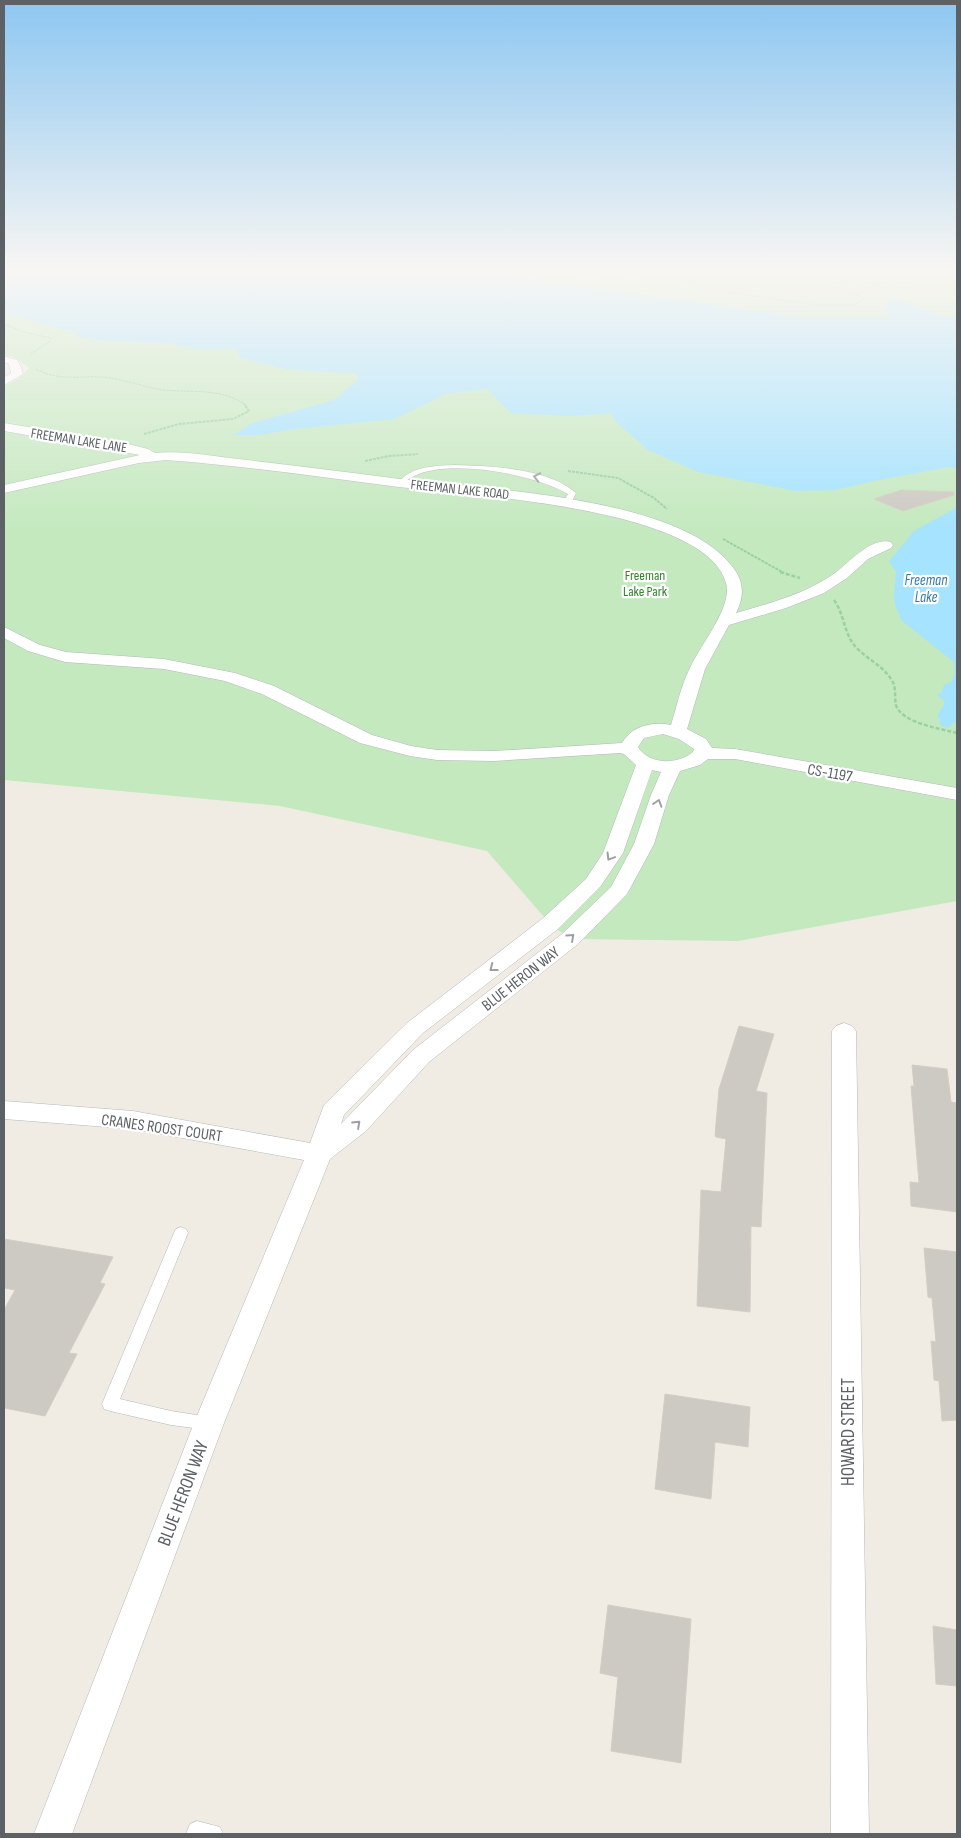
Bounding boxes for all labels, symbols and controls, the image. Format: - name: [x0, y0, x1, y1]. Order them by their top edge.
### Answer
- street label: FREEMAN LAKE LANE: [30, 425, 128, 457]
- one-way arrow: [533, 472, 542, 483]
- street label: FREEMAN LAKE ROAD: [410, 476, 510, 503]
- park label: Freeman Lake Park: [623, 567, 668, 600]
- water label: Freeman Lake: [905, 571, 947, 607]
- street label: CS-1197: [806, 760, 854, 787]
- one-way arrow: [652, 799, 662, 808]
- one-way arrow: [607, 851, 617, 860]
- one-way arrow: [566, 934, 575, 943]
- street label: BLUE HERON WAY: [478, 943, 564, 1015]
- one-way arrow: [490, 962, 499, 970]
- street label: CRANES ROOST COURT: [100, 1111, 224, 1146]
- one-way arrow: [352, 1121, 361, 1130]
- street label: HOWARD STREET: [837, 1378, 860, 1486]
- street label: BLUE HERON WAY: [153, 1438, 214, 1549]

